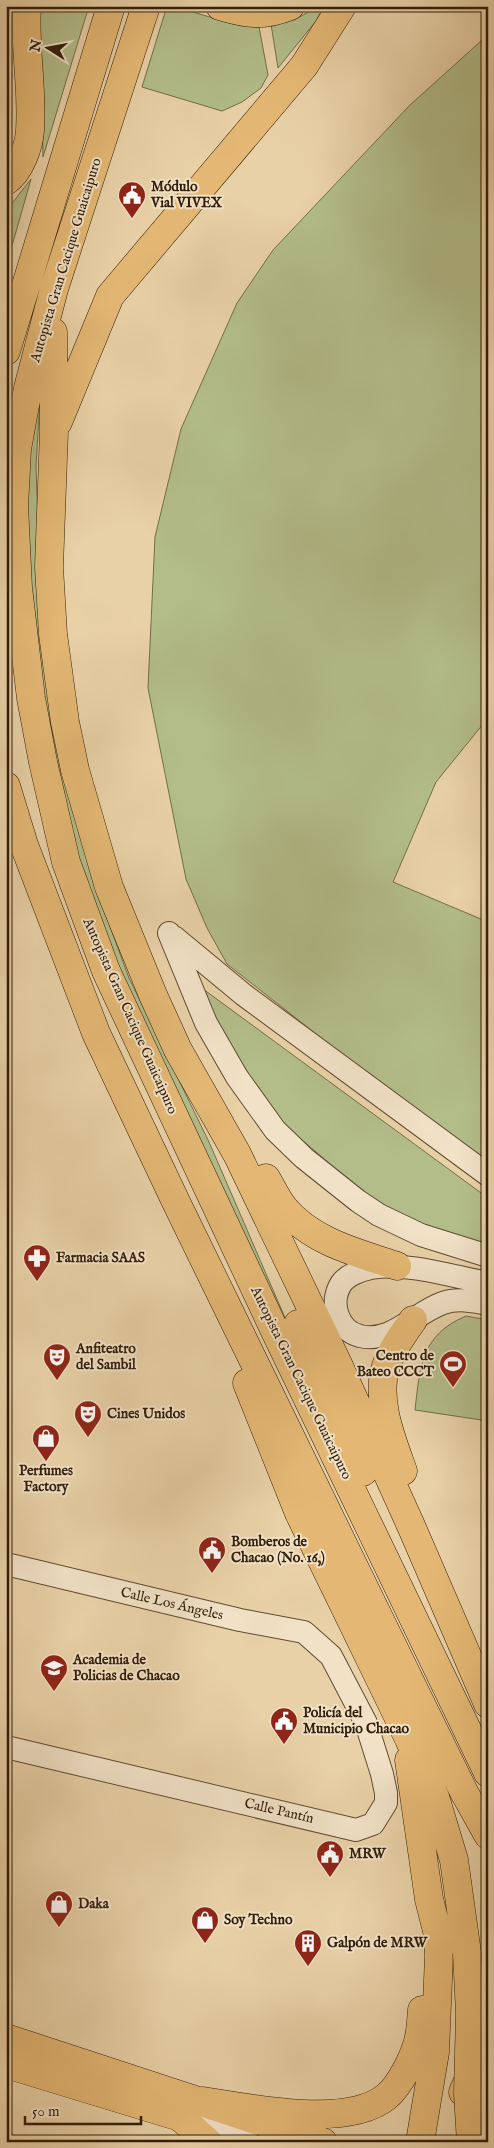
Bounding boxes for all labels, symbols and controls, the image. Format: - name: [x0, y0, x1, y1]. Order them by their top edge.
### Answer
- north arrow: [22, 22, 72, 72]
- text: N: [26, 38, 46, 54]
- street label: Autopista Gran Cacique Guaicaipuro: [26, 155, 106, 365]
- place label: Módulo Vial VIVEX: [150, 178, 223, 212]
- public building icon: Módulo Vial VIVEX: [117, 180, 147, 219]
- street label: Autopista Gran Cacique Guaicaipuro: [78, 914, 182, 1117]
- pharmacy icon: Farmacia SAAS: [22, 1243, 52, 1282]
- place label: Farmacia SAAS: [56, 1249, 145, 1267]
- street label: Autopista Gran Cacique Guaicaipuro: [246, 1283, 356, 1483]
- place label: Anfiteatro del Sambil: [75, 1340, 137, 1374]
- theatre icon: Anfiteatro del Sambil: [42, 1342, 72, 1381]
- place label: Centro de Bateo CCCT: [357, 1347, 435, 1381]
- sports icon: Centro de Bateo CCCT: [438, 1349, 468, 1388]
- theatre icon: Cines Unidos: [73, 1399, 103, 1438]
- place label: Cines Unidos: [107, 1405, 185, 1423]
- shop icon: Perfumes Factory: [31, 1423, 61, 1462]
- place label: Perfumes Factory: [19, 1462, 73, 1496]
- place label: Bomberos de Chacao (No. 16,): [231, 1533, 325, 1567]
- public building icon: Bomberos de Chacao (No. 16,): [197, 1535, 227, 1574]
- street label: Calle Los Ángeles: [119, 1582, 225, 1625]
- place label: Academia de Policias de Chacao: [72, 1651, 180, 1685]
- school or university icon: Academia de Policias de Chacao: [39, 1653, 69, 1692]
- place label: Policía del Municipio Chacao: [303, 1704, 410, 1738]
- public building icon: Policía del Municipio Chacao: [269, 1706, 299, 1745]
- street label: Calle Pantín: [243, 1794, 316, 1828]
- public building icon: MRW: [315, 1839, 345, 1878]
- place label: MRW: [349, 1845, 387, 1863]
- shop icon: Daka: [44, 1889, 74, 1928]
- place label: Daka: [78, 1895, 110, 1913]
- shop icon: Soy Techno: [190, 1905, 220, 1944]
- place label: Soy Techno: [224, 1911, 293, 1929]
- building icon: Galpón de MRW: [293, 1928, 323, 1967]
- place label: Galpón de MRW: [327, 1934, 429, 1952]
- scale bar: [25, 2093, 141, 2125]
- text: 50 m: [32, 2102, 60, 2121]

